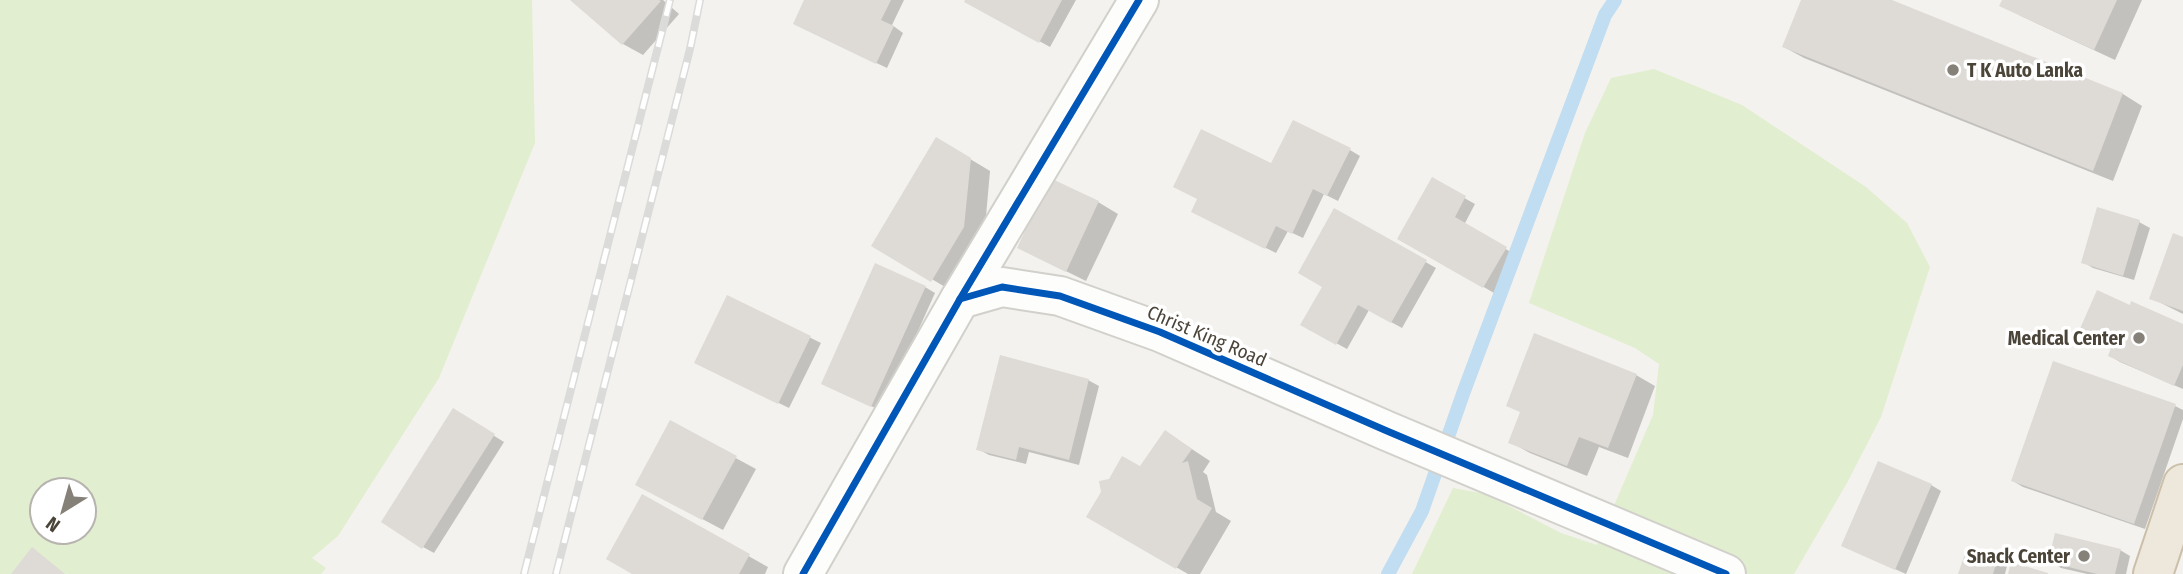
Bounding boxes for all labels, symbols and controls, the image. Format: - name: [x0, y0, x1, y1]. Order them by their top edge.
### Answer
- place label: T K Auto Lanka: [1967, 59, 2083, 82]
- marker: T K Auto Lanka: [1945, 62, 1961, 78]
- street label: Christ King Road: [1144, 301, 1270, 371]
- place label: Medical Center: [2008, 327, 2126, 350]
- marker: Medical Center: [2131, 330, 2147, 346]
- north arrow: [28, 476, 98, 546]
- text: N: [42, 512, 65, 537]
- place label: Snack Center: [1967, 545, 2071, 568]
- marker: Snack Center: [2076, 548, 2092, 564]

